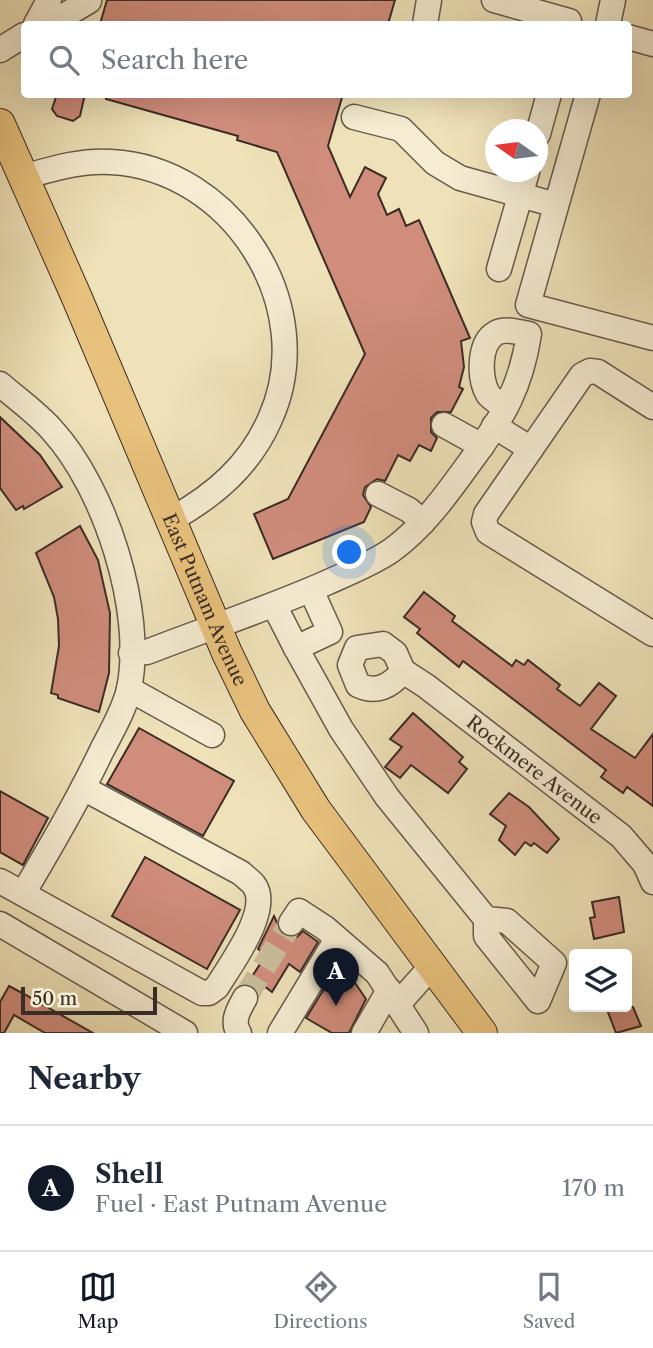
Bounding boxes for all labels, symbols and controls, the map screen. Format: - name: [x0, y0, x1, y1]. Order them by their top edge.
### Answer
- search box: [21, 21, 632, 98]
- icon: search: [45, 41, 83, 79]
- text: Search here: [101, 44, 248, 76]
- north arrow: [485, 119, 548, 182]
- street label: East Putnam Avenue: [158, 510, 253, 690]
- your location: [332, 535, 366, 569]
- street label: Rockmere Avenue: [462, 710, 607, 829]
- pin: A: [313, 948, 359, 1006]
- map controls: [569, 949, 632, 1012]
- button: layers: [569, 949, 632, 1012]
- scale bar: [21, 984, 158, 1016]
- text: 50 m: [32, 987, 77, 1010]
- text: Nearby: [28, 1060, 141, 1097]
- text: Shell: [95, 1158, 163, 1190]
- text: A: [42, 1174, 60, 1202]
- text: 170 m: [562, 1174, 625, 1202]
- text: Fuel · East Putnam Avenue: [95, 1190, 387, 1218]
- tab: Map: [78, 1268, 118, 1333]
- tab: Directions: [274, 1268, 367, 1333]
- tab: Saved: [523, 1268, 575, 1333]

